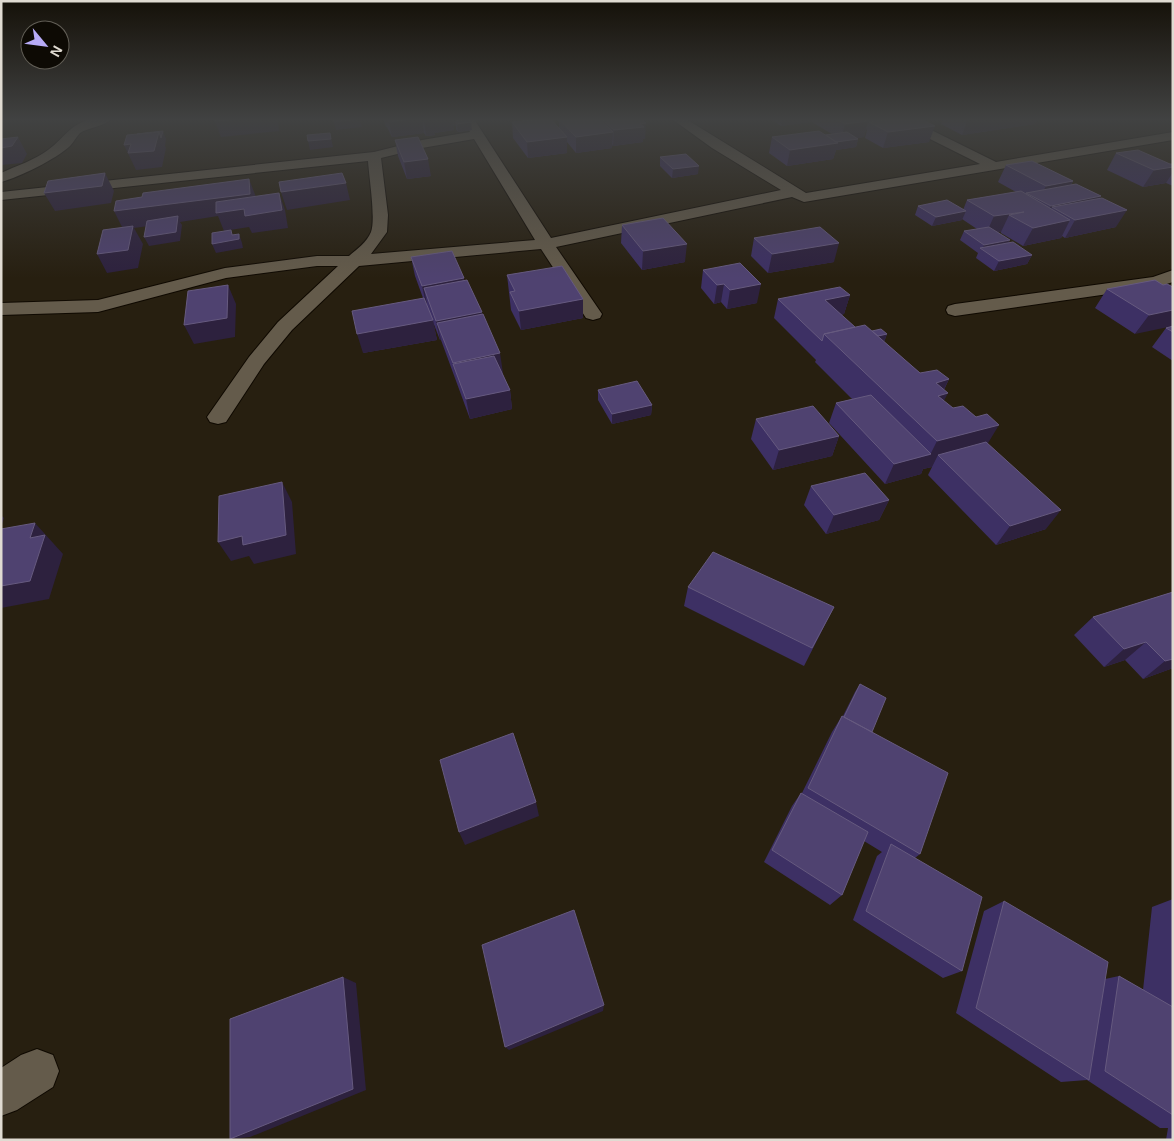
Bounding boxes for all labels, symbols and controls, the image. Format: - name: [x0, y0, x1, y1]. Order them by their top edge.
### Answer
- north arrow: [20, 20, 70, 70]
- text: N: [47, 43, 66, 60]

